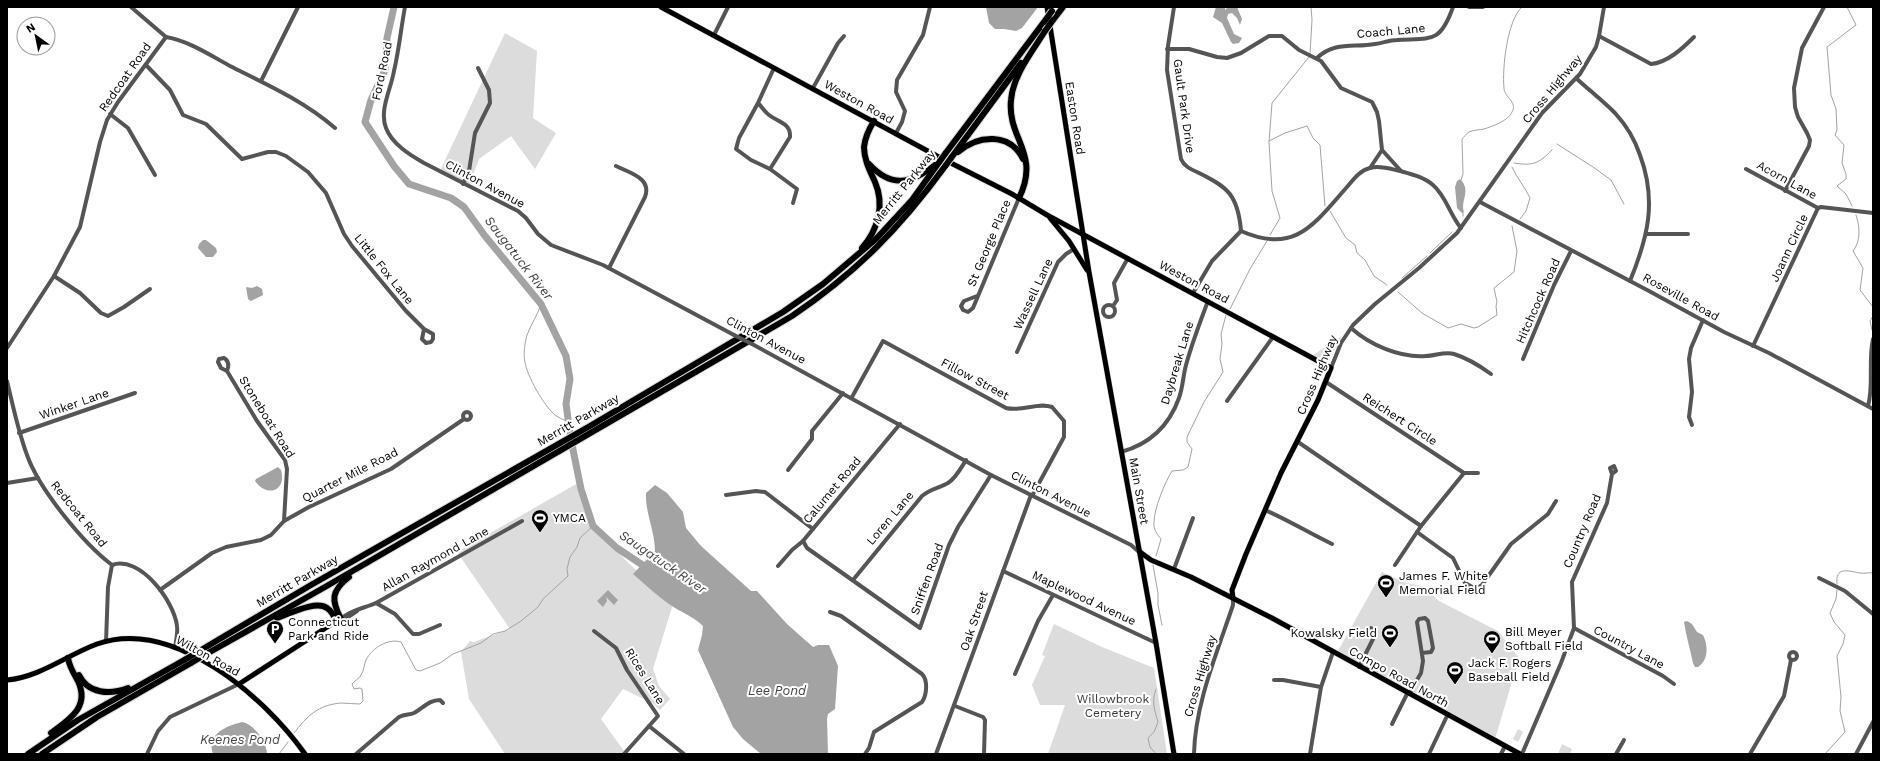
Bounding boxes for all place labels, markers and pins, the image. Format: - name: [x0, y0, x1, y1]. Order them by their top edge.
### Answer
- sports icon: YMCA: [530, 508, 550, 533]
- place label: YMCA: [553, 511, 586, 525]
- place label: James F. White Memorial Field: [1399, 569, 1488, 597]
- sports icon: James F. White Memorial Field: [1376, 573, 1396, 598]
- place label: Connecticut Park and Ride: [288, 615, 369, 643]
- parking icon: Connecticut Park and Ride: [265, 619, 285, 644]
- sports icon: Kowalsky Field: [1380, 623, 1400, 648]
- place label: Bill Meyer Softball Field: [1505, 625, 1583, 653]
- place label: Kowalsky Field: [1291, 626, 1377, 640]
- sports icon: Bill Meyer Softball Field: [1482, 629, 1502, 654]
- place label: Jack F. Rogers Baseball Field: [1468, 656, 1551, 684]
- sports icon: Jack F. Rogers Baseball Field: [1445, 660, 1465, 685]

